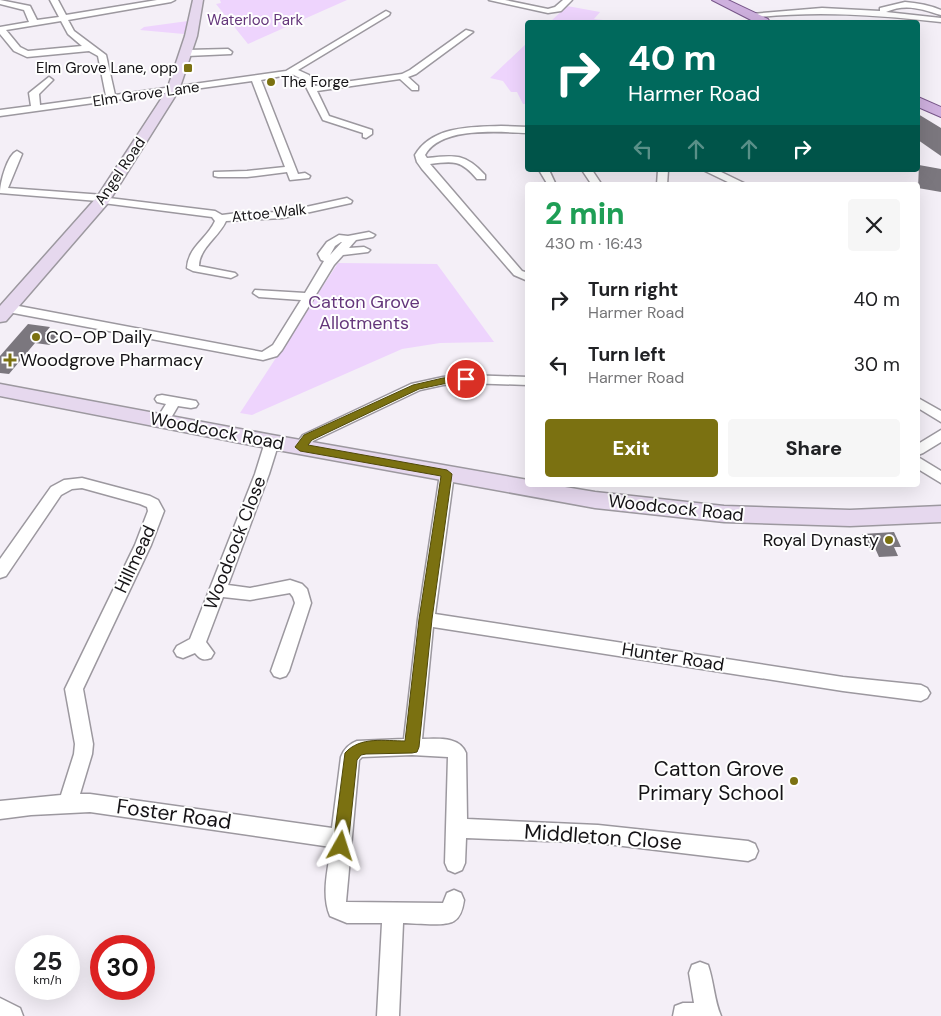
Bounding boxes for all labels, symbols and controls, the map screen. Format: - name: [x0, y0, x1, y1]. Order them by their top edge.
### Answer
- park label: Waterloo Park: [207, 10, 304, 30]
- text: 40 m: [628, 35, 717, 81]
- icon: right: [545, 40, 610, 105]
- place label: Elm Grove Lane, opp: [36, 58, 178, 78]
- marker: Elm Grove Lane, opp: [182, 62, 194, 74]
- place label: The Forge: [281, 72, 349, 92]
- marker: The Forge: [265, 76, 277, 88]
- street label: Elm Grove Lane: [91, 77, 201, 111]
- text: Harmer Road: [628, 79, 760, 108]
- street label: Angel Road: [90, 133, 150, 209]
- icon: left: [629, 135, 657, 163]
- icon: ahead: [682, 135, 710, 163]
- icon: ahead: [735, 135, 763, 163]
- icon: right: [788, 135, 816, 163]
- text: 2 min: [545, 194, 625, 233]
- street label: Attoe Walk: [231, 199, 308, 227]
- button: close: [848, 199, 900, 251]
- text: 430 m · 16:43: [545, 233, 643, 254]
- text: Turn right: [588, 277, 678, 302]
- icon: right: [545, 286, 573, 314]
- text: 40 m: [853, 287, 900, 312]
- park label: Catton Grove Allotments: [308, 290, 420, 335]
- text: Harmer Road: [588, 302, 684, 323]
- place label: CO-OP Daily: [46, 325, 152, 349]
- marker: CO-OP Daily: [30, 331, 42, 343]
- text: Turn left: [588, 342, 666, 367]
- place label: Woodgrove Pharmacy: [20, 348, 203, 372]
- icon: left: [545, 351, 573, 379]
- text: 30 m: [854, 352, 900, 377]
- marker: Woodgrove Pharmacy: [4, 354, 16, 366]
- pin: [445, 358, 487, 400]
- icon: arrive: [452, 365, 480, 393]
- text: Harmer Road: [588, 367, 684, 388]
- street label: Woodcock Road: [148, 406, 286, 456]
- button: Exit: [545, 419, 718, 477]
- button: Share: [728, 419, 900, 477]
- street label: Woodcock Close: [199, 473, 271, 613]
- street label: Woodcock Road: [607, 489, 745, 527]
- street label: Hillmead: [109, 521, 161, 597]
- place label: Royal Dynasty: [763, 528, 879, 552]
- marker: Royal Dynasty: [883, 534, 895, 546]
- street label: Hunter Road: [620, 637, 726, 677]
- place label: Catton Grove Primary School: [638, 755, 784, 807]
- marker: Catton Grove Primary School: [788, 775, 800, 787]
- street label: Foster Road: [115, 792, 233, 836]
- street label: Middleton Close: [523, 818, 683, 856]
- position arrow: [314, 819, 366, 871]
- speed limit sign: 30: [90, 935, 155, 1000]
- text: 25: [33, 945, 62, 978]
- text: km/h: [33, 972, 62, 988]

